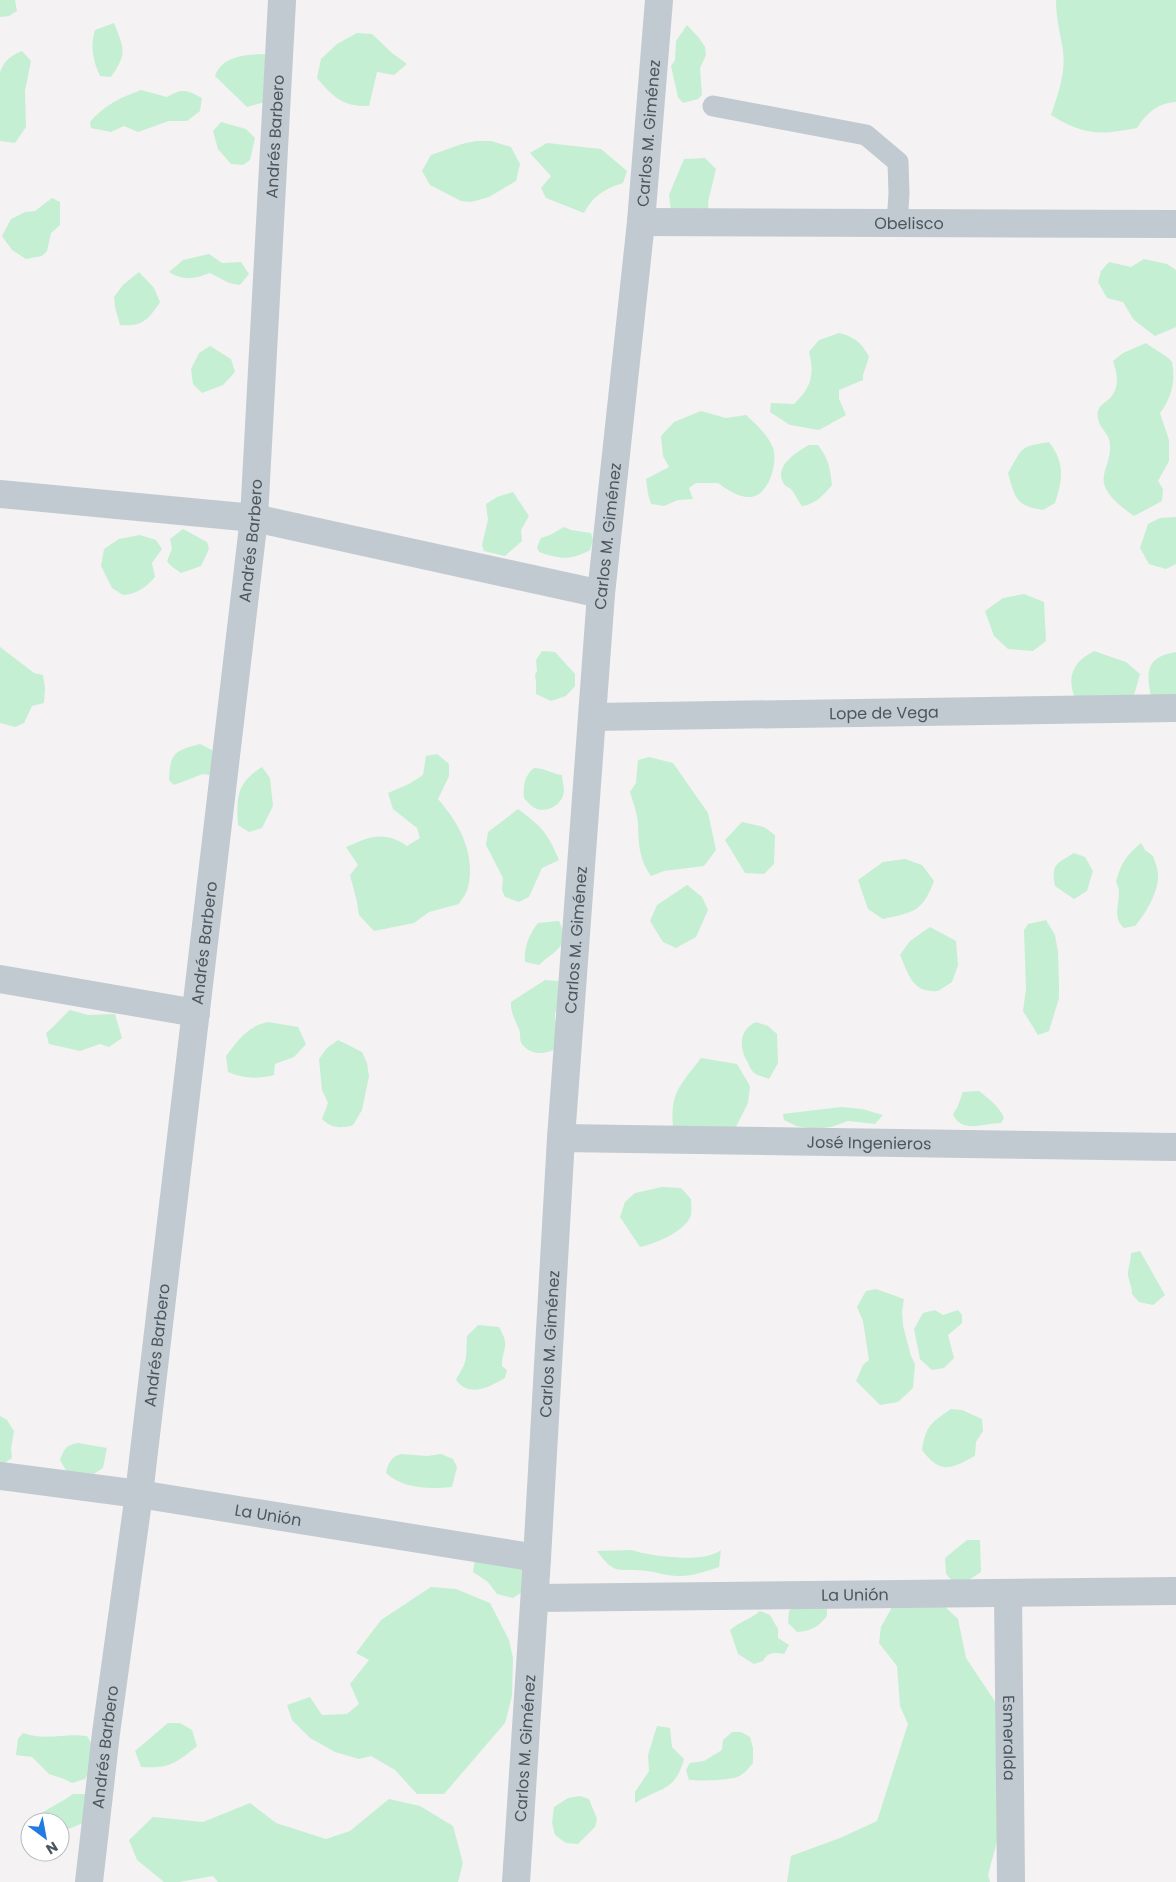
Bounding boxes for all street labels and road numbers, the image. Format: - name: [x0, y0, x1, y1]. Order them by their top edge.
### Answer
- street label: Carlos M. Giménez: [631, 59, 666, 208]
- street label: Andrés Barbero: [260, 74, 290, 199]
- street label: Obelisco: [874, 212, 944, 235]
- street label: Carlos M. Giménez: [589, 462, 627, 611]
- street label: Andrés Barbero: [233, 478, 268, 604]
- street label: Lope de Vega: [829, 701, 939, 725]
- street label: Carlos M. Giménez: [559, 865, 593, 1014]
- street label: Andrés Barbero: [186, 880, 223, 1006]
- street label: José Ingenieros: [806, 1131, 932, 1155]
- street label: Carlos M. Giménez: [534, 1270, 565, 1418]
- street label: Andrés Barbero: [138, 1282, 176, 1408]
- street label: La Unión: [233, 1499, 303, 1532]
- street label: La Unión: [821, 1583, 889, 1607]
- street label: Carlos M. Giménez: [509, 1674, 541, 1823]
- street label: Andrés Barbero: [86, 1684, 124, 1810]
- street label: Esmeralda: [997, 1695, 1021, 1781]

